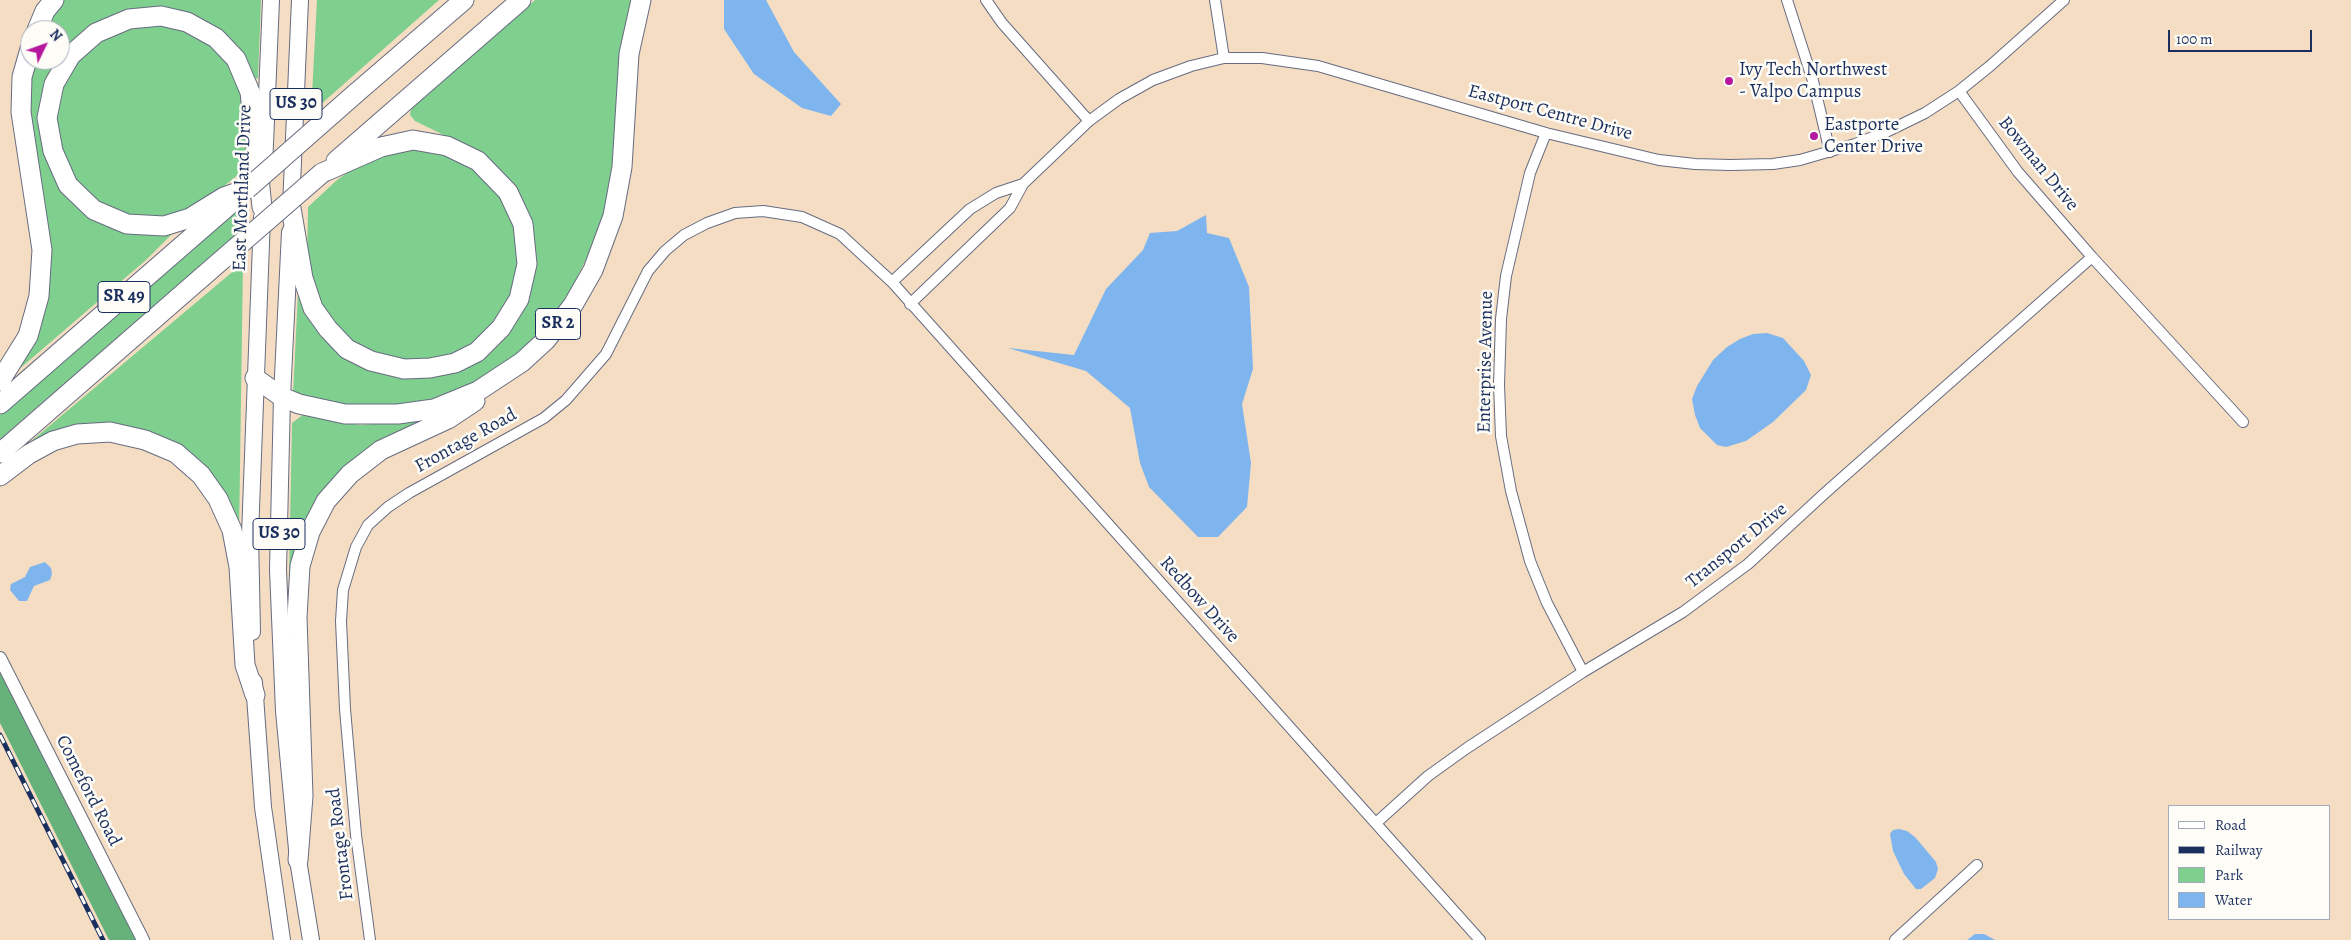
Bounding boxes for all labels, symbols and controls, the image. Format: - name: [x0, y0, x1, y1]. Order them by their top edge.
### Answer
- north arrow: [20, 20, 70, 70]
- scale bar: [2171, 20, 2315, 52]
- text: N: [45, 25, 66, 45]
- text: 100 m: [2176, 29, 2213, 49]
- place label: Ivy Tech Northwest - Valpo Campus: [1739, 59, 1887, 103]
- marker: Ivy Tech Northwest - Valpo Campus: [1723, 75, 1735, 87]
- street label: Eastport Centre Drive: [1465, 80, 1635, 146]
- road number: US 30: [270, 88, 322, 120]
- street label: East Morthland Drive: [229, 104, 257, 272]
- street label: Bowman Drive: [1993, 112, 2083, 216]
- place label: Eastporte Center Drive: [1824, 114, 1923, 158]
- marker: Eastporte Center Drive: [1808, 130, 1820, 142]
- road number: SR 49: [98, 282, 150, 312]
- street label: Enterprise Avenue: [1473, 291, 1499, 433]
- road number: SR 2: [536, 308, 580, 339]
- street label: Frontage Road: [411, 404, 521, 478]
- street label: Transport Drive: [1682, 498, 1792, 594]
- road number: US 30: [253, 518, 305, 550]
- street label: Redbow Drive: [1154, 552, 1244, 648]
- street label: Comeford Road: [50, 732, 126, 850]
- street label: Frontage Road: [323, 787, 359, 901]
- legend: [2168, 805, 2331, 920]
- text: Road: [2215, 815, 2246, 835]
- text: Railway: [2215, 840, 2262, 860]
- text: Park: [2215, 865, 2243, 885]
- text: Water: [2215, 890, 2252, 910]

